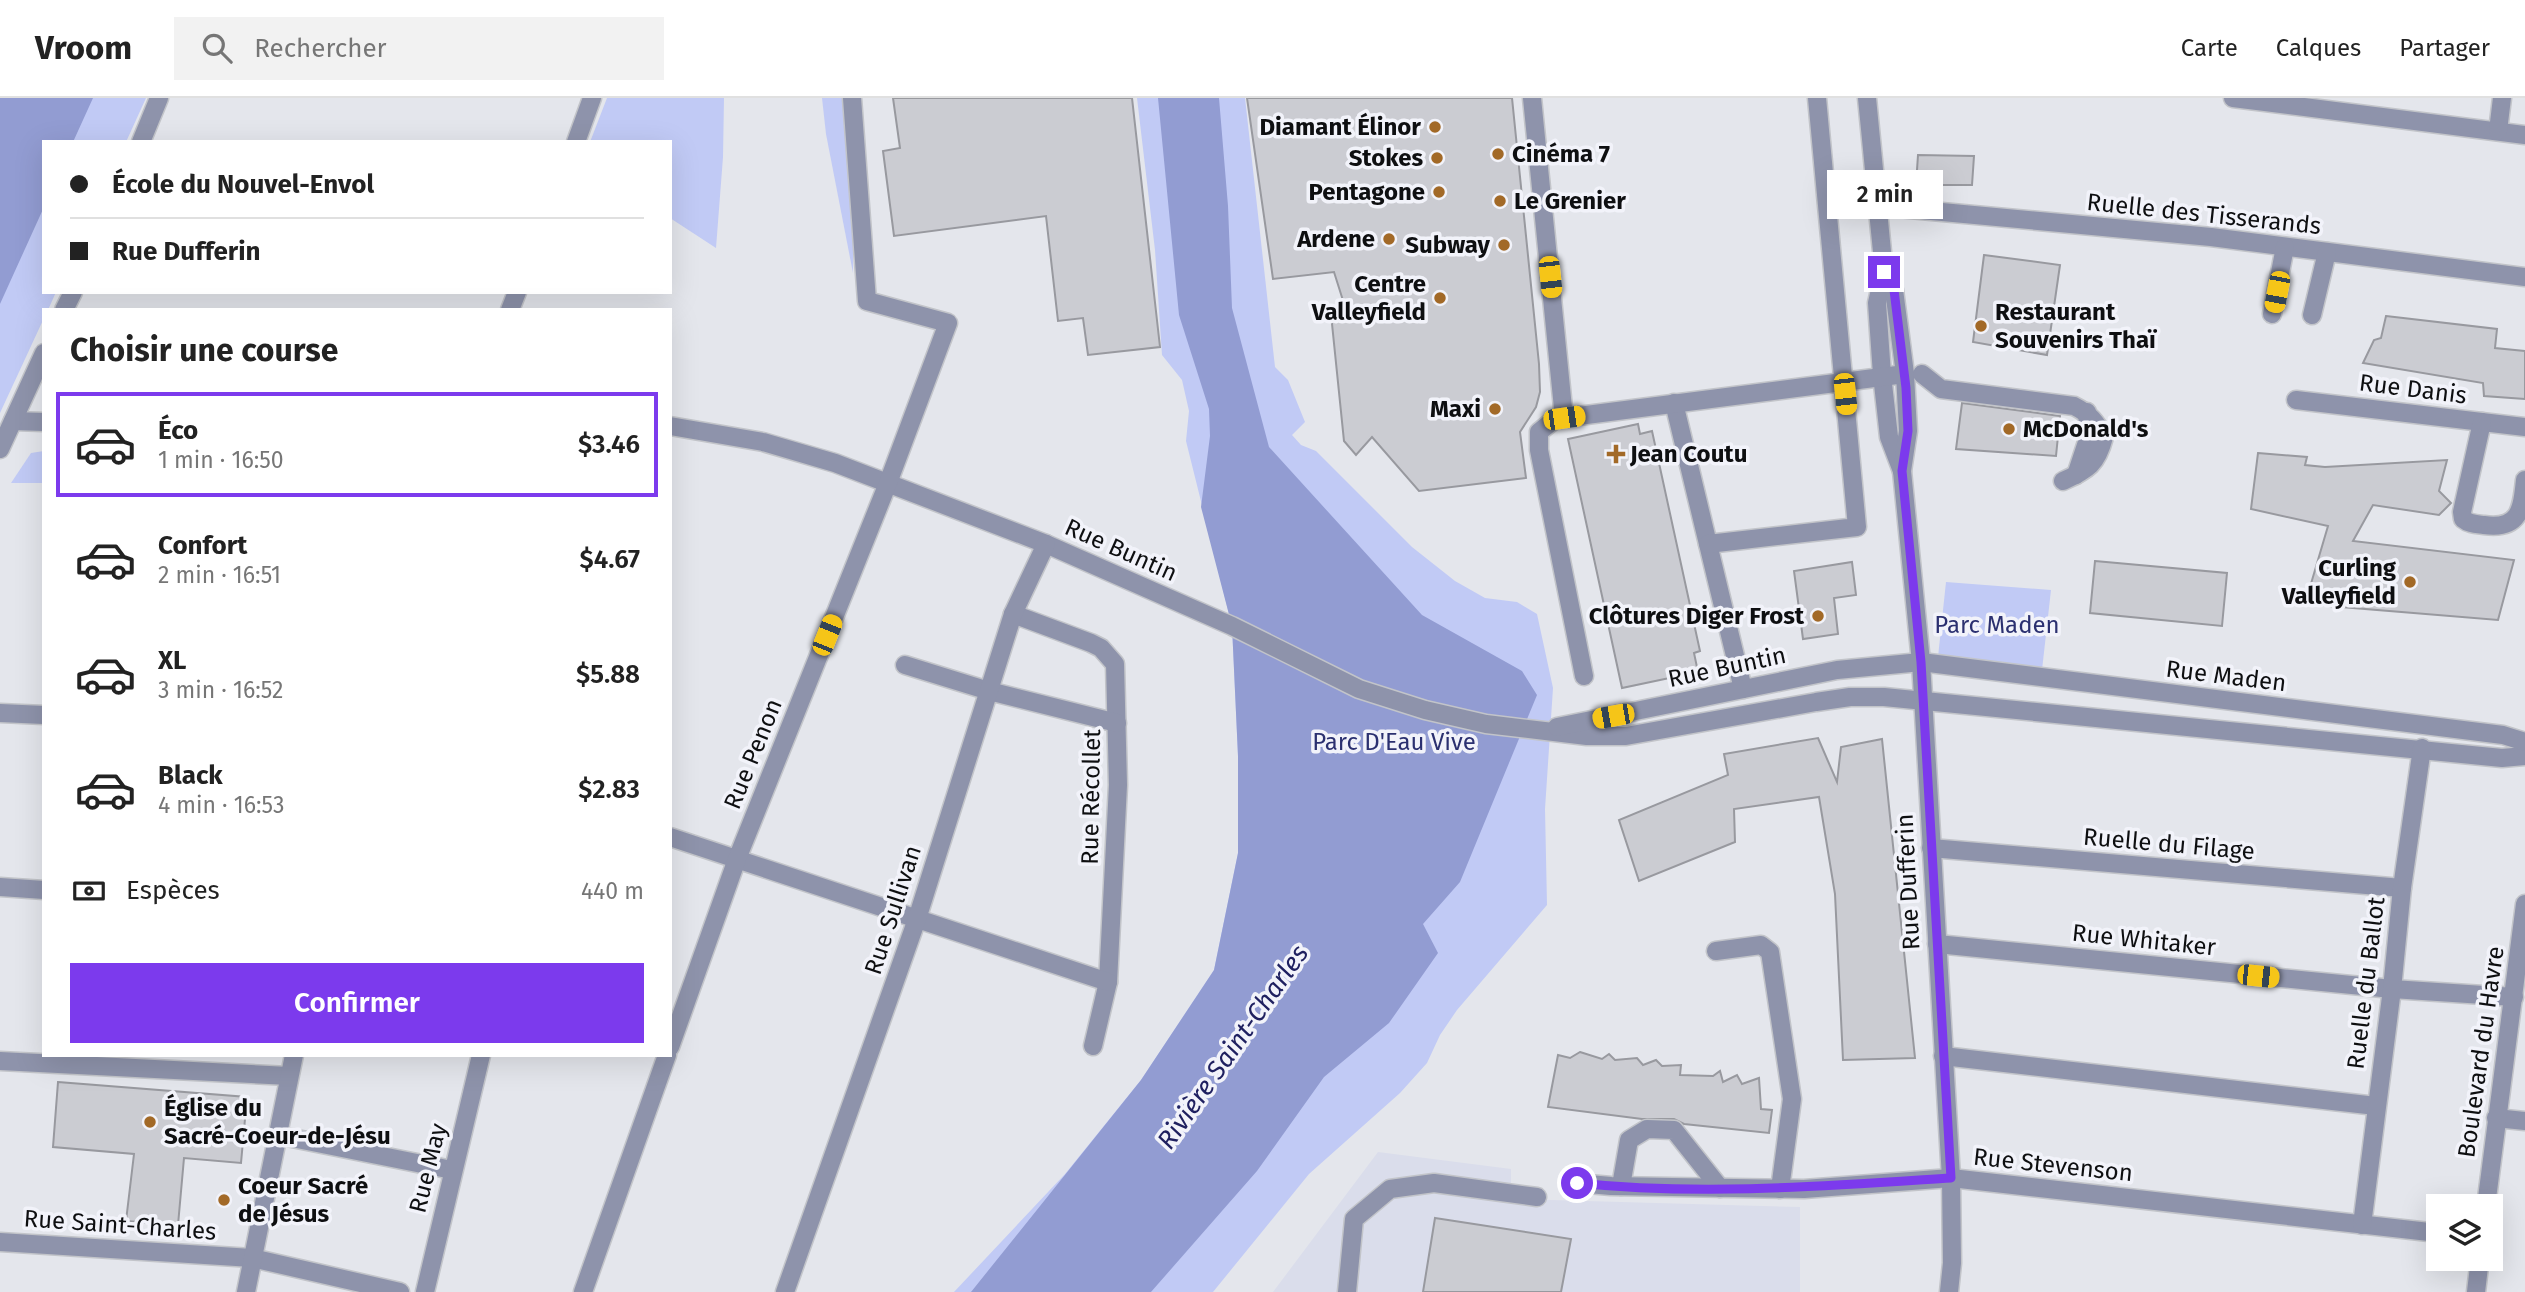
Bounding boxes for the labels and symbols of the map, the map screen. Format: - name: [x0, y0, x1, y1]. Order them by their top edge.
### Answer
- place label: Diamant Élinor: [1259, 112, 1421, 141]
- marker: Diamant Élinor: [1427, 119, 1443, 135]
- place label: Cinéma 7: [1512, 140, 1610, 168]
- place label: Stokes: [1349, 144, 1423, 172]
- marker: Cinéma 7: [1490, 146, 1506, 162]
- marker: Stokes: [1429, 150, 1445, 166]
- callout: 2 min: [1826, 170, 1942, 220]
- place label: Pentagone: [1309, 178, 1425, 206]
- marker: Pentagone: [1431, 184, 1447, 200]
- place label: Le Grenier: [1514, 187, 1626, 215]
- street label: Ruelle des Tisserands: [2085, 188, 2323, 240]
- marker: Le Grenier: [1492, 193, 1508, 209]
- place label: Ardene: [1296, 225, 1375, 253]
- marker: Ardene: [1381, 231, 1397, 247]
- place label: Subway: [1405, 231, 1491, 259]
- marker: Subway: [1496, 237, 1512, 253]
- car: [1538, 255, 1563, 299]
- route end: [1868, 256, 1900, 288]
- car: [2263, 269, 2292, 315]
- place label: Centre Valleyfield: [1311, 270, 1426, 326]
- marker: Centre Valleyfield: [1432, 290, 1448, 306]
- place label: Restaurant Souvenirs Thaï: [1995, 298, 2158, 354]
- marker: Restaurant Souvenirs Thaï: [1973, 318, 1989, 334]
- street label: Rue Danis: [2358, 369, 2468, 409]
- car: [1833, 372, 1858, 416]
- place label: Maxi: [1430, 395, 1481, 423]
- marker: Maxi: [1487, 401, 1503, 417]
- car: [1542, 405, 1587, 431]
- place label: McDonald's: [2023, 415, 2149, 443]
- marker: McDonald's: [2001, 421, 2017, 437]
- place label: Jean Coutu: [1629, 440, 1747, 468]
- marker: Jean Coutu: [1608, 446, 1624, 462]
- street label: Rue Buntin: [1060, 513, 1182, 587]
- place label: Curling Valleyfield: [2281, 554, 2397, 610]
- marker: Curling Valleyfield: [2402, 574, 2418, 590]
- place label: Clôtures Diger Frost: [1589, 602, 1805, 630]
- marker: Clôtures Diger Frost: [1810, 608, 1826, 624]
- park label: Parc Maden: [1934, 611, 2060, 639]
- car: [810, 612, 845, 658]
- street label: Rue Buntin: [1665, 641, 1789, 693]
- street label: Rue Maden: [2164, 655, 2288, 697]
- street label: Rue Penon: [718, 695, 788, 813]
- car: [1591, 702, 1636, 730]
- park label: Parc D'Eau Vive: [1312, 728, 1476, 756]
- street label: Rue Récollet: [1076, 729, 1106, 865]
- street label: Rue Dufferin: [1890, 813, 1926, 951]
- street label: Ruelle du Filage: [2082, 823, 2256, 865]
- street label: Rue Sullivan: [859, 842, 927, 978]
- street label: Ruelle du Ballot: [2342, 895, 2391, 1071]
- street label: Rue Whitaker: [2071, 919, 2218, 962]
- water label: Rivière Saint-Charles: [1151, 939, 1315, 1155]
- street label: Boulevard du Havre: [2452, 944, 2510, 1160]
- car: [2237, 963, 2280, 989]
- place label: Église du Sacré-Coeur-de-Jésu: [164, 1093, 391, 1150]
- marker: Église du Sacré-Coeur-de-Jésu: [142, 1114, 158, 1130]
- street label: Rue May: [403, 1120, 453, 1216]
- street label: Rue Stevenson: [1972, 1143, 2134, 1187]
- route start: [1561, 1167, 1593, 1199]
- place label: Coeur Sacré de Jésus: [238, 1172, 368, 1228]
- marker: Coeur Sacré de Jésus: [216, 1192, 232, 1208]
- street label: Rue Saint-Charles: [23, 1204, 217, 1246]

